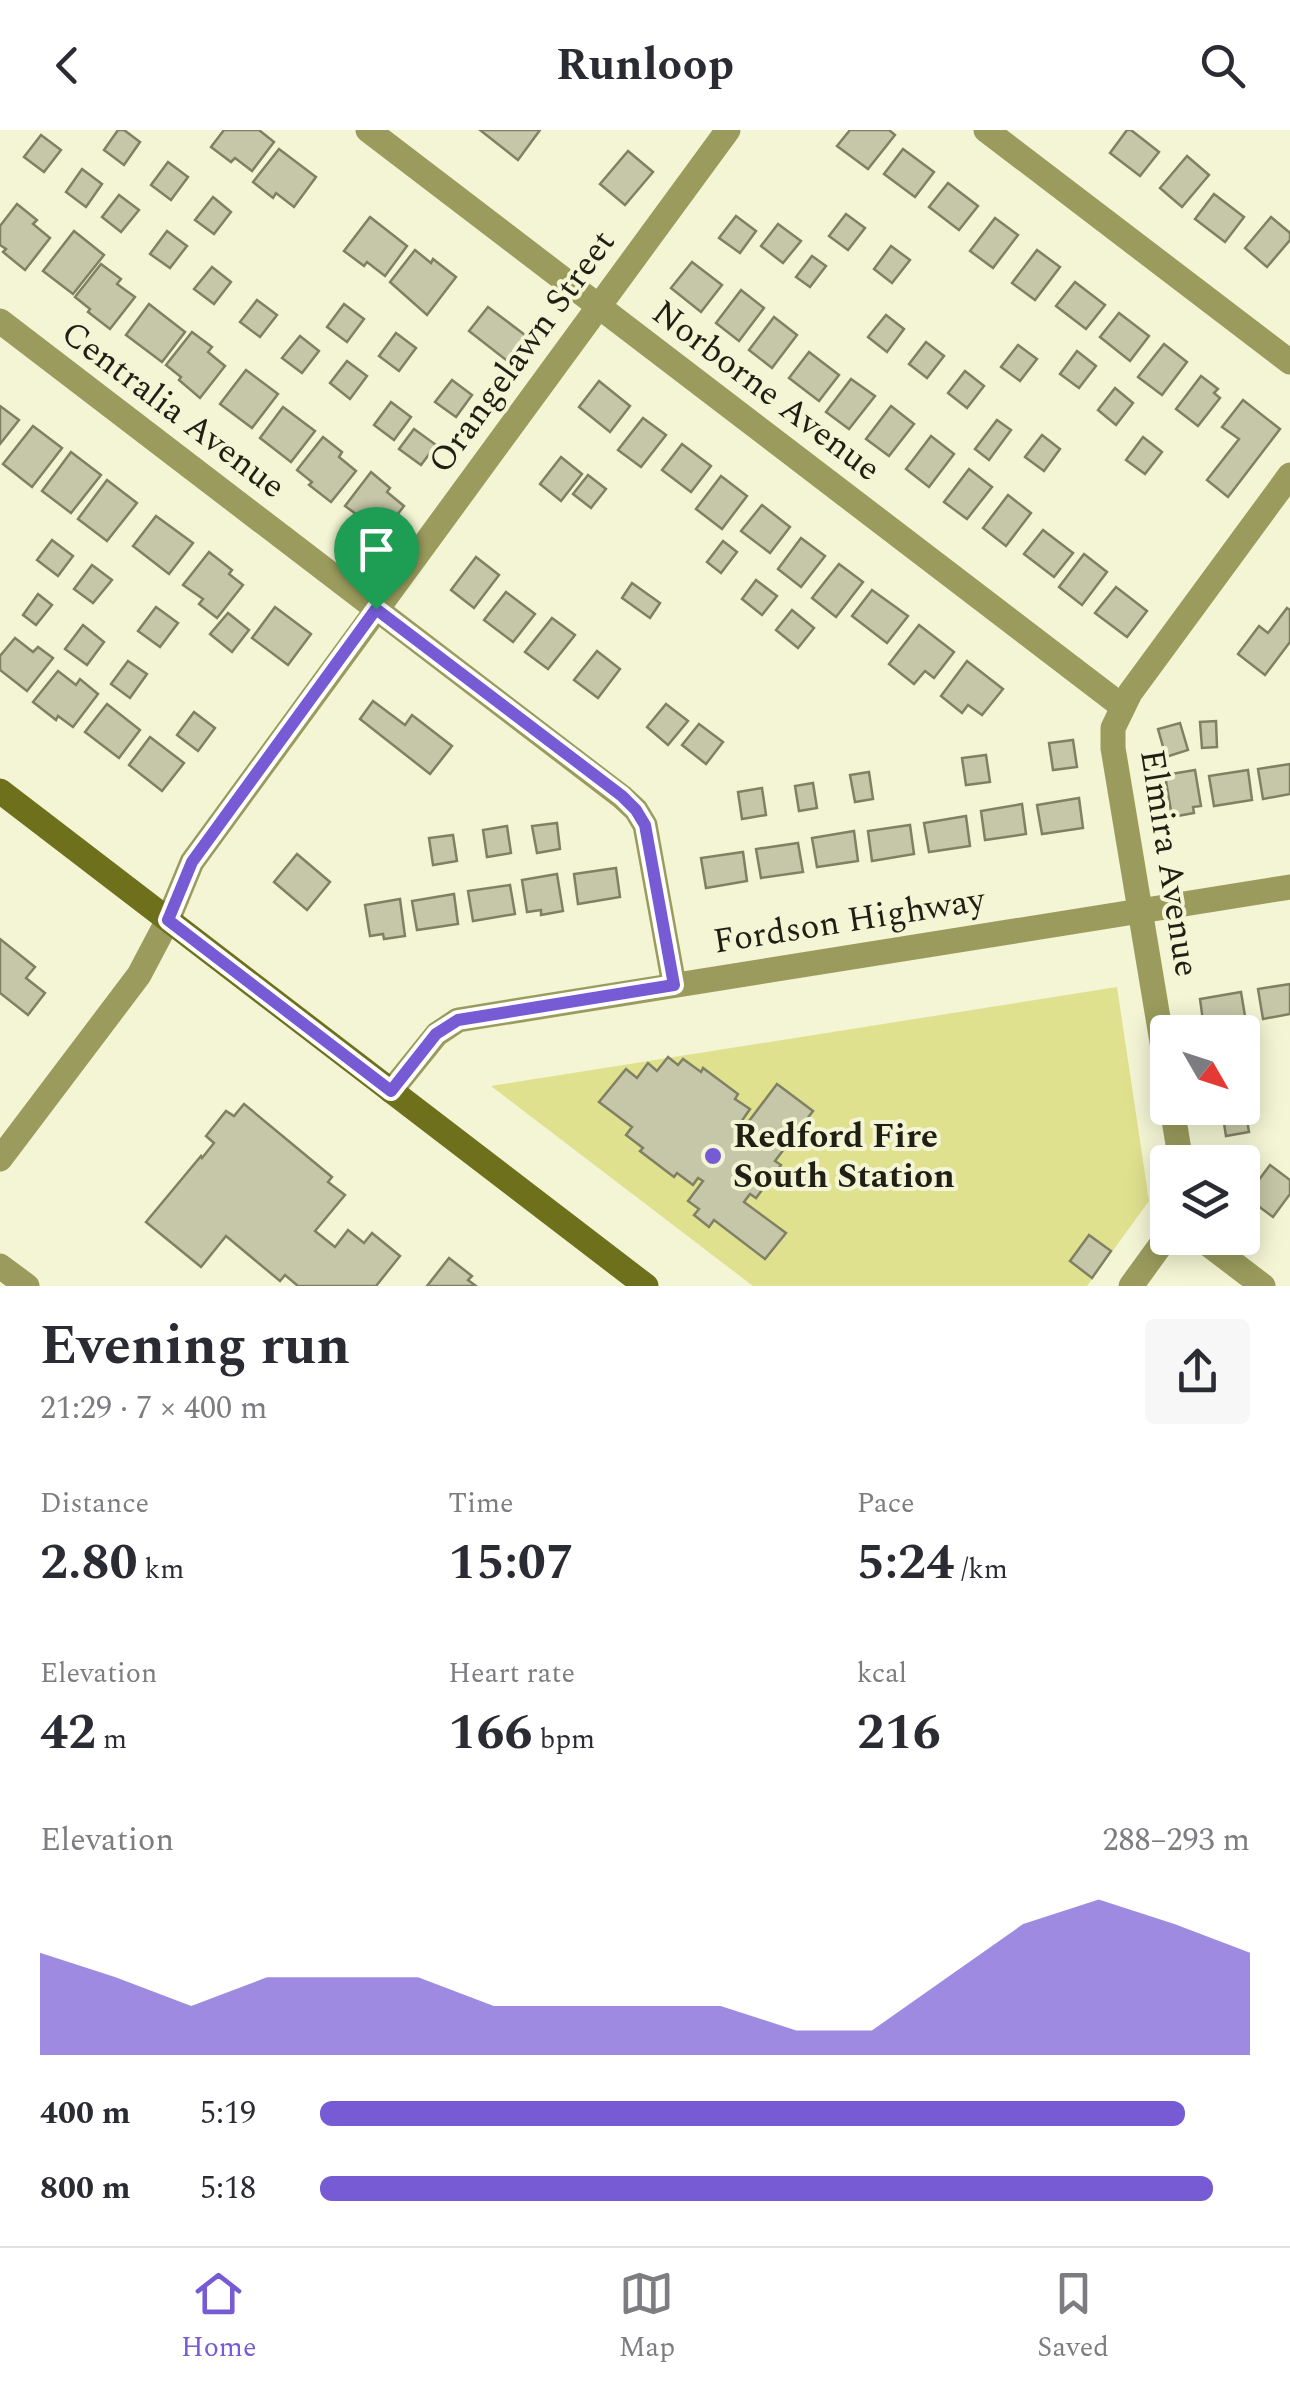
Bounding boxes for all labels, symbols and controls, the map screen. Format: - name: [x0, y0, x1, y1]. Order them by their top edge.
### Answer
- text: Runloop: [556, 31, 734, 100]
- icon: back: [40, 38, 95, 93]
- icon: search: [1195, 38, 1250, 93]
- street label: Orangelawn Street: [415, 219, 629, 485]
- street label: Norborne Avenue: [640, 287, 892, 495]
- street label: Centralia Avenue: [50, 308, 296, 512]
- pin: [334, 507, 419, 610]
- icon: arrive: [349, 522, 404, 577]
- street label: Elmira Avenue: [1125, 745, 1213, 981]
- street label: Fordson Highway: [709, 873, 990, 969]
- north arrow: [1150, 1015, 1260, 1125]
- map controls: [1150, 1015, 1260, 1255]
- place label: Redford Fire South Station: [733, 1110, 955, 1203]
- marker: Redford Fire South Station: [702, 1145, 724, 1167]
- button: layers: [1150, 1145, 1260, 1255]
- text: Evening run: [40, 1305, 350, 1388]
- button: share: [1145, 1319, 1250, 1424]
- text: 21:29 · 7 × 400 m: [40, 1384, 268, 1433]
- text: Distance: [40, 1482, 149, 1525]
- text: Time: [448, 1482, 514, 1525]
- text: Pace: [857, 1482, 915, 1525]
- text: 2.80: [40, 1525, 138, 1601]
- text: 15:07: [448, 1525, 574, 1601]
- text: 5:24: [857, 1525, 954, 1601]
- text: km: [138, 1548, 184, 1591]
- text: /km: [954, 1548, 1008, 1591]
- text: Elevation: [40, 1652, 157, 1695]
- text: Heart rate: [448, 1652, 575, 1695]
- text: kcal: [857, 1652, 907, 1695]
- text: 42: [40, 1695, 96, 1771]
- text: 166: [448, 1695, 532, 1771]
- text: 216: [857, 1695, 941, 1771]
- text: m: [96, 1718, 127, 1761]
- text: bpm: [532, 1718, 595, 1761]
- text: Elevation: [40, 1816, 174, 1865]
- text: 288–293 m: [1102, 1816, 1250, 1865]
- text: 400 m: [40, 2089, 131, 2138]
- text: 5:19: [200, 2089, 256, 2138]
- text: 800 m: [40, 2164, 131, 2213]
- text: 5:18: [200, 2164, 256, 2213]
- tab: Home: [181, 2266, 257, 2369]
- tab: Map: [619, 2266, 675, 2369]
- tab: Saved: [1037, 2266, 1109, 2369]

